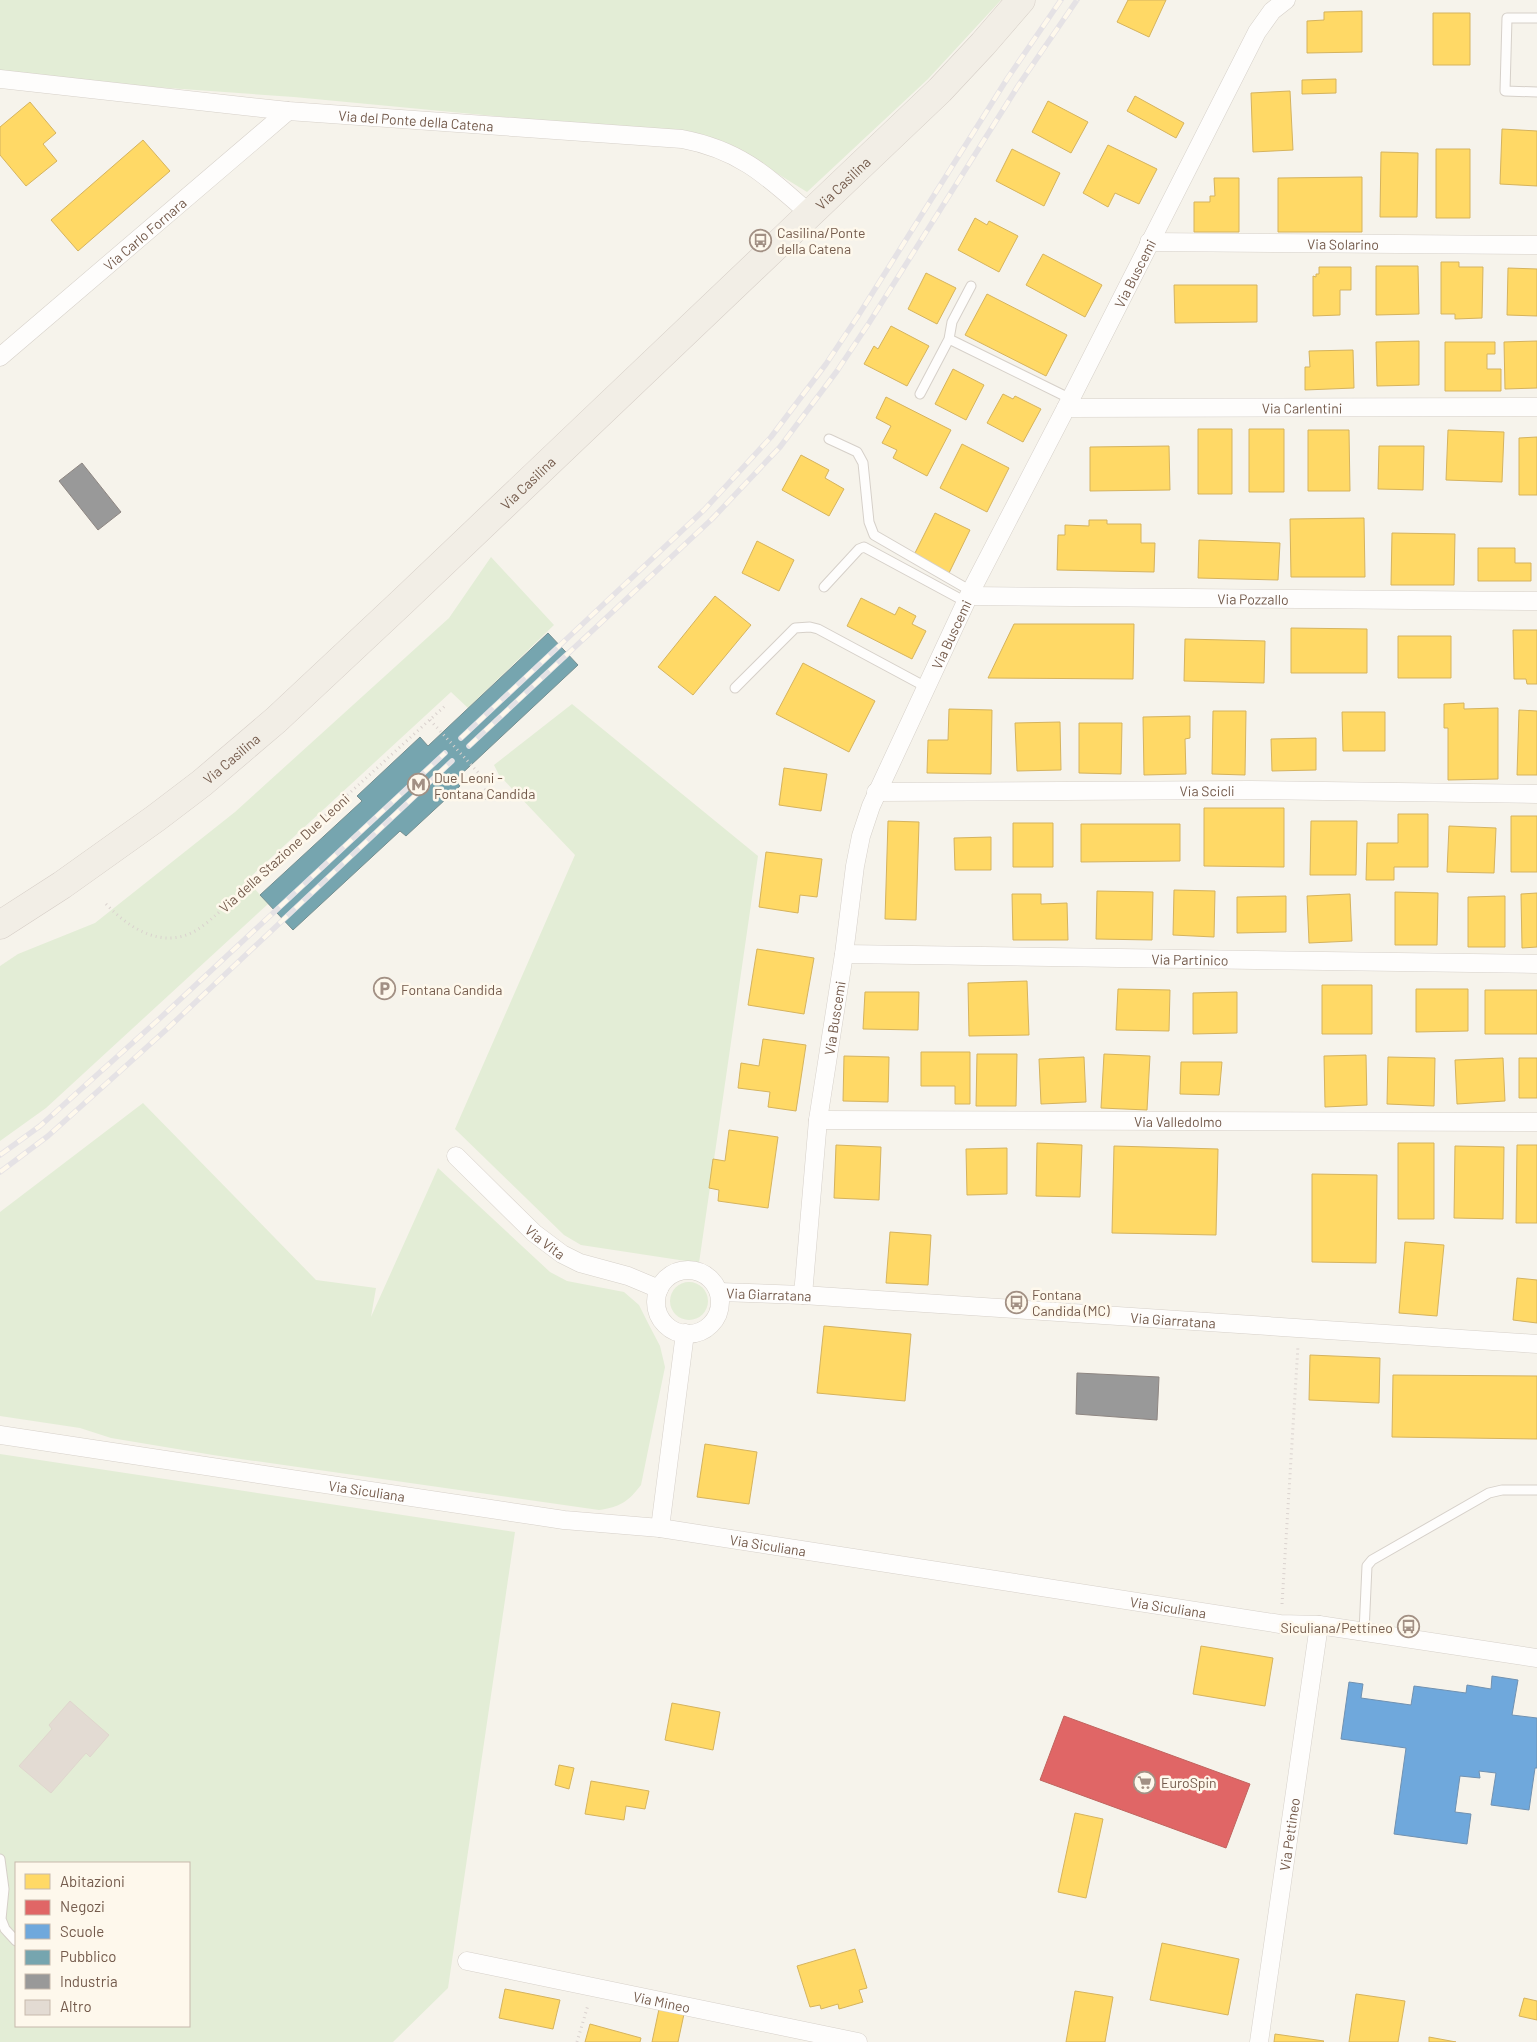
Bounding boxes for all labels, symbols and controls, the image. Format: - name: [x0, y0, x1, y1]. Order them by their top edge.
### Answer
- street label: Via del Ponte della Catena: [338, 106, 494, 134]
- street label: Via Casilina: [812, 153, 873, 213]
- street label: Via Carlo Fornara: [100, 194, 189, 274]
- place label: Casilina/Ponte della Catena: [777, 224, 866, 257]
- bus stop icon: Casilina/Ponte della Catena: [749, 228, 773, 252]
- street label: Via Solarino: [1307, 235, 1379, 252]
- street label: Via Buscemi: [1110, 236, 1159, 310]
- street label: Via Carlentini: [1262, 399, 1342, 416]
- street label: Via Casilina: [497, 453, 558, 513]
- street label: Via Pozzallo: [1217, 590, 1289, 607]
- street label: Via Buscemi: [927, 597, 974, 672]
- street label: Via Casilina: [199, 729, 263, 787]
- place label: Due Leoni - Fontana Candida: [434, 769, 535, 802]
- metro station icon: Due Leoni - Fontana Candida: [406, 773, 430, 797]
- street label: Via Scicli: [1179, 782, 1235, 799]
- street label: Via della Stazione Due Leoni: [215, 790, 353, 916]
- street label: Via Partinico: [1151, 950, 1229, 968]
- parking icon: Fontana Candida: [373, 977, 397, 1001]
- street label: Via Buscemi: [820, 980, 848, 1056]
- place label: Fontana Candida: [401, 981, 502, 998]
- street label: Via Valledolmo: [1134, 1112, 1222, 1130]
- street label: Via Vita: [522, 1221, 569, 1262]
- street label: Via Giarratana: [726, 1284, 812, 1304]
- place label: Fontana Candida (MC): [1032, 1286, 1110, 1319]
- bus stop icon: Fontana Candida (MC): [1004, 1290, 1028, 1314]
- street label: Via Giarratana: [1130, 1308, 1216, 1331]
- street label: Via Siculiana: [328, 1476, 406, 1504]
- street label: Via Siculiana: [729, 1530, 807, 1559]
- street label: Via Siculiana: [1129, 1592, 1208, 1621]
- bus stop icon: Siculiana/Pettineo: [1397, 1615, 1421, 1639]
- place label: Siculiana/Pettineo: [1281, 1619, 1393, 1636]
- supermarket icon: EuroSpin: [1133, 1770, 1157, 1794]
- place label: EuroSpin: [1161, 1774, 1217, 1791]
- street label: Via Pettineo: [1275, 1797, 1303, 1872]
- legend: [15, 1862, 190, 2027]
- text: Abitazioni: [60, 1872, 125, 1890]
- text: Negozi: [60, 1897, 105, 1915]
- text: Scuole: [60, 1922, 104, 1940]
- text: Pubblico: [60, 1947, 117, 1965]
- text: Industria: [60, 1972, 118, 1990]
- street label: Via Mineo: [632, 1987, 692, 2016]
- text: Altro: [60, 1997, 92, 2015]

